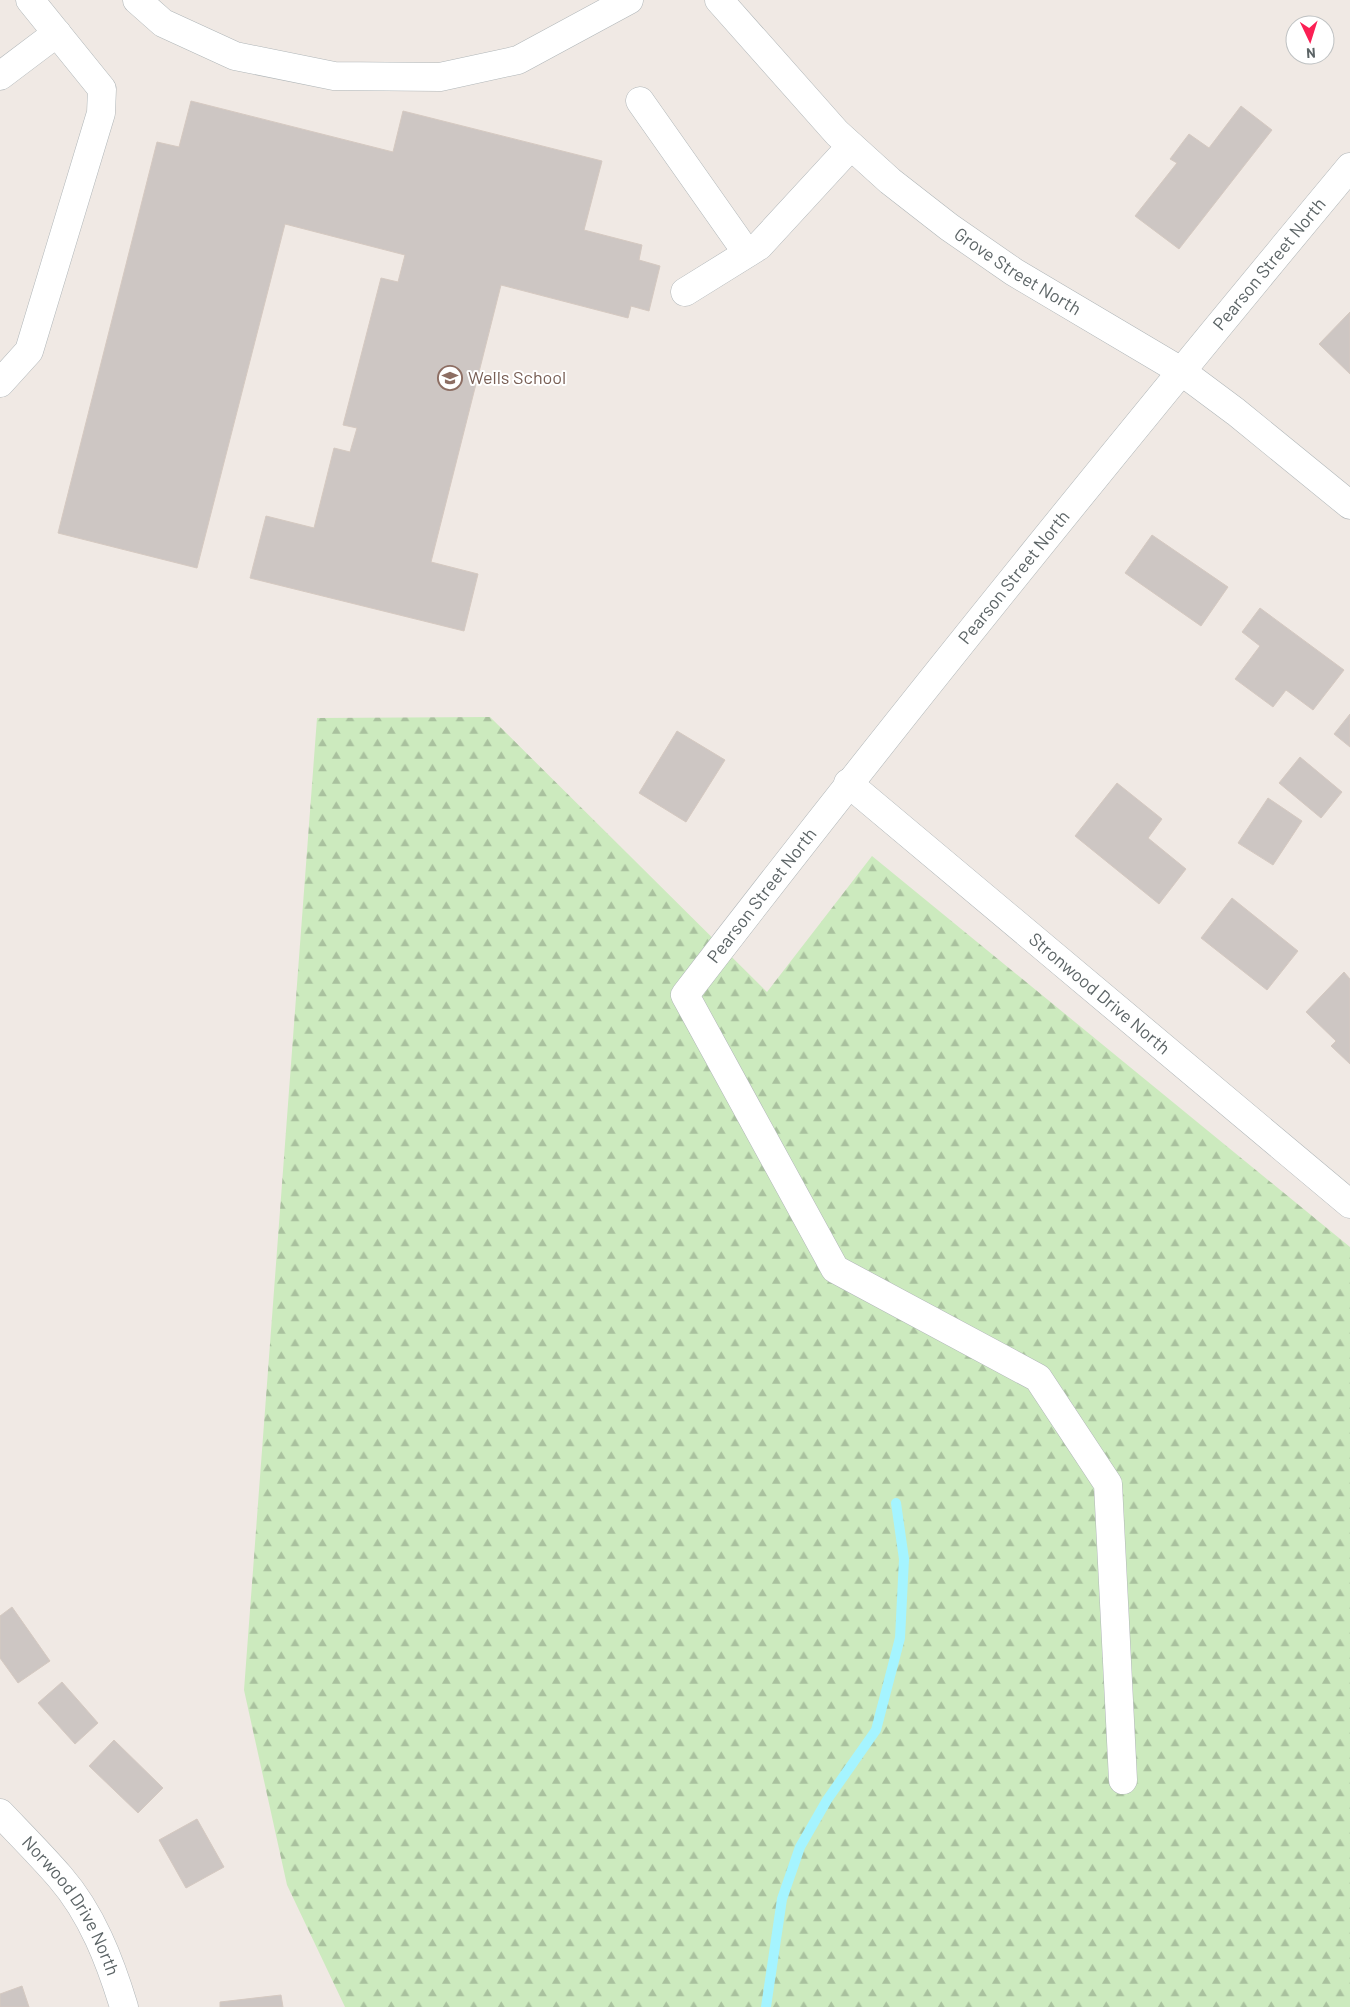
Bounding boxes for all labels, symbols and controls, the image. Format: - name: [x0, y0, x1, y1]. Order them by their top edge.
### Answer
- north arrow: [1285, 15, 1335, 65]
- text: N: [1306, 45, 1316, 62]
- street label: Pearson Street North: [1208, 193, 1330, 334]
- street label: Grove Street North: [950, 222, 1085, 319]
- school or university icon: Wells School: [437, 365, 463, 391]
- place label: Wells School: [468, 366, 566, 388]
- street label: Pearson Street North: [953, 505, 1074, 648]
- street label: Pearson Street North: [702, 823, 821, 967]
- street label: Stronwood Drive North: [1025, 928, 1175, 1058]
- street label: Norwood Drive North: [18, 1831, 125, 1978]

